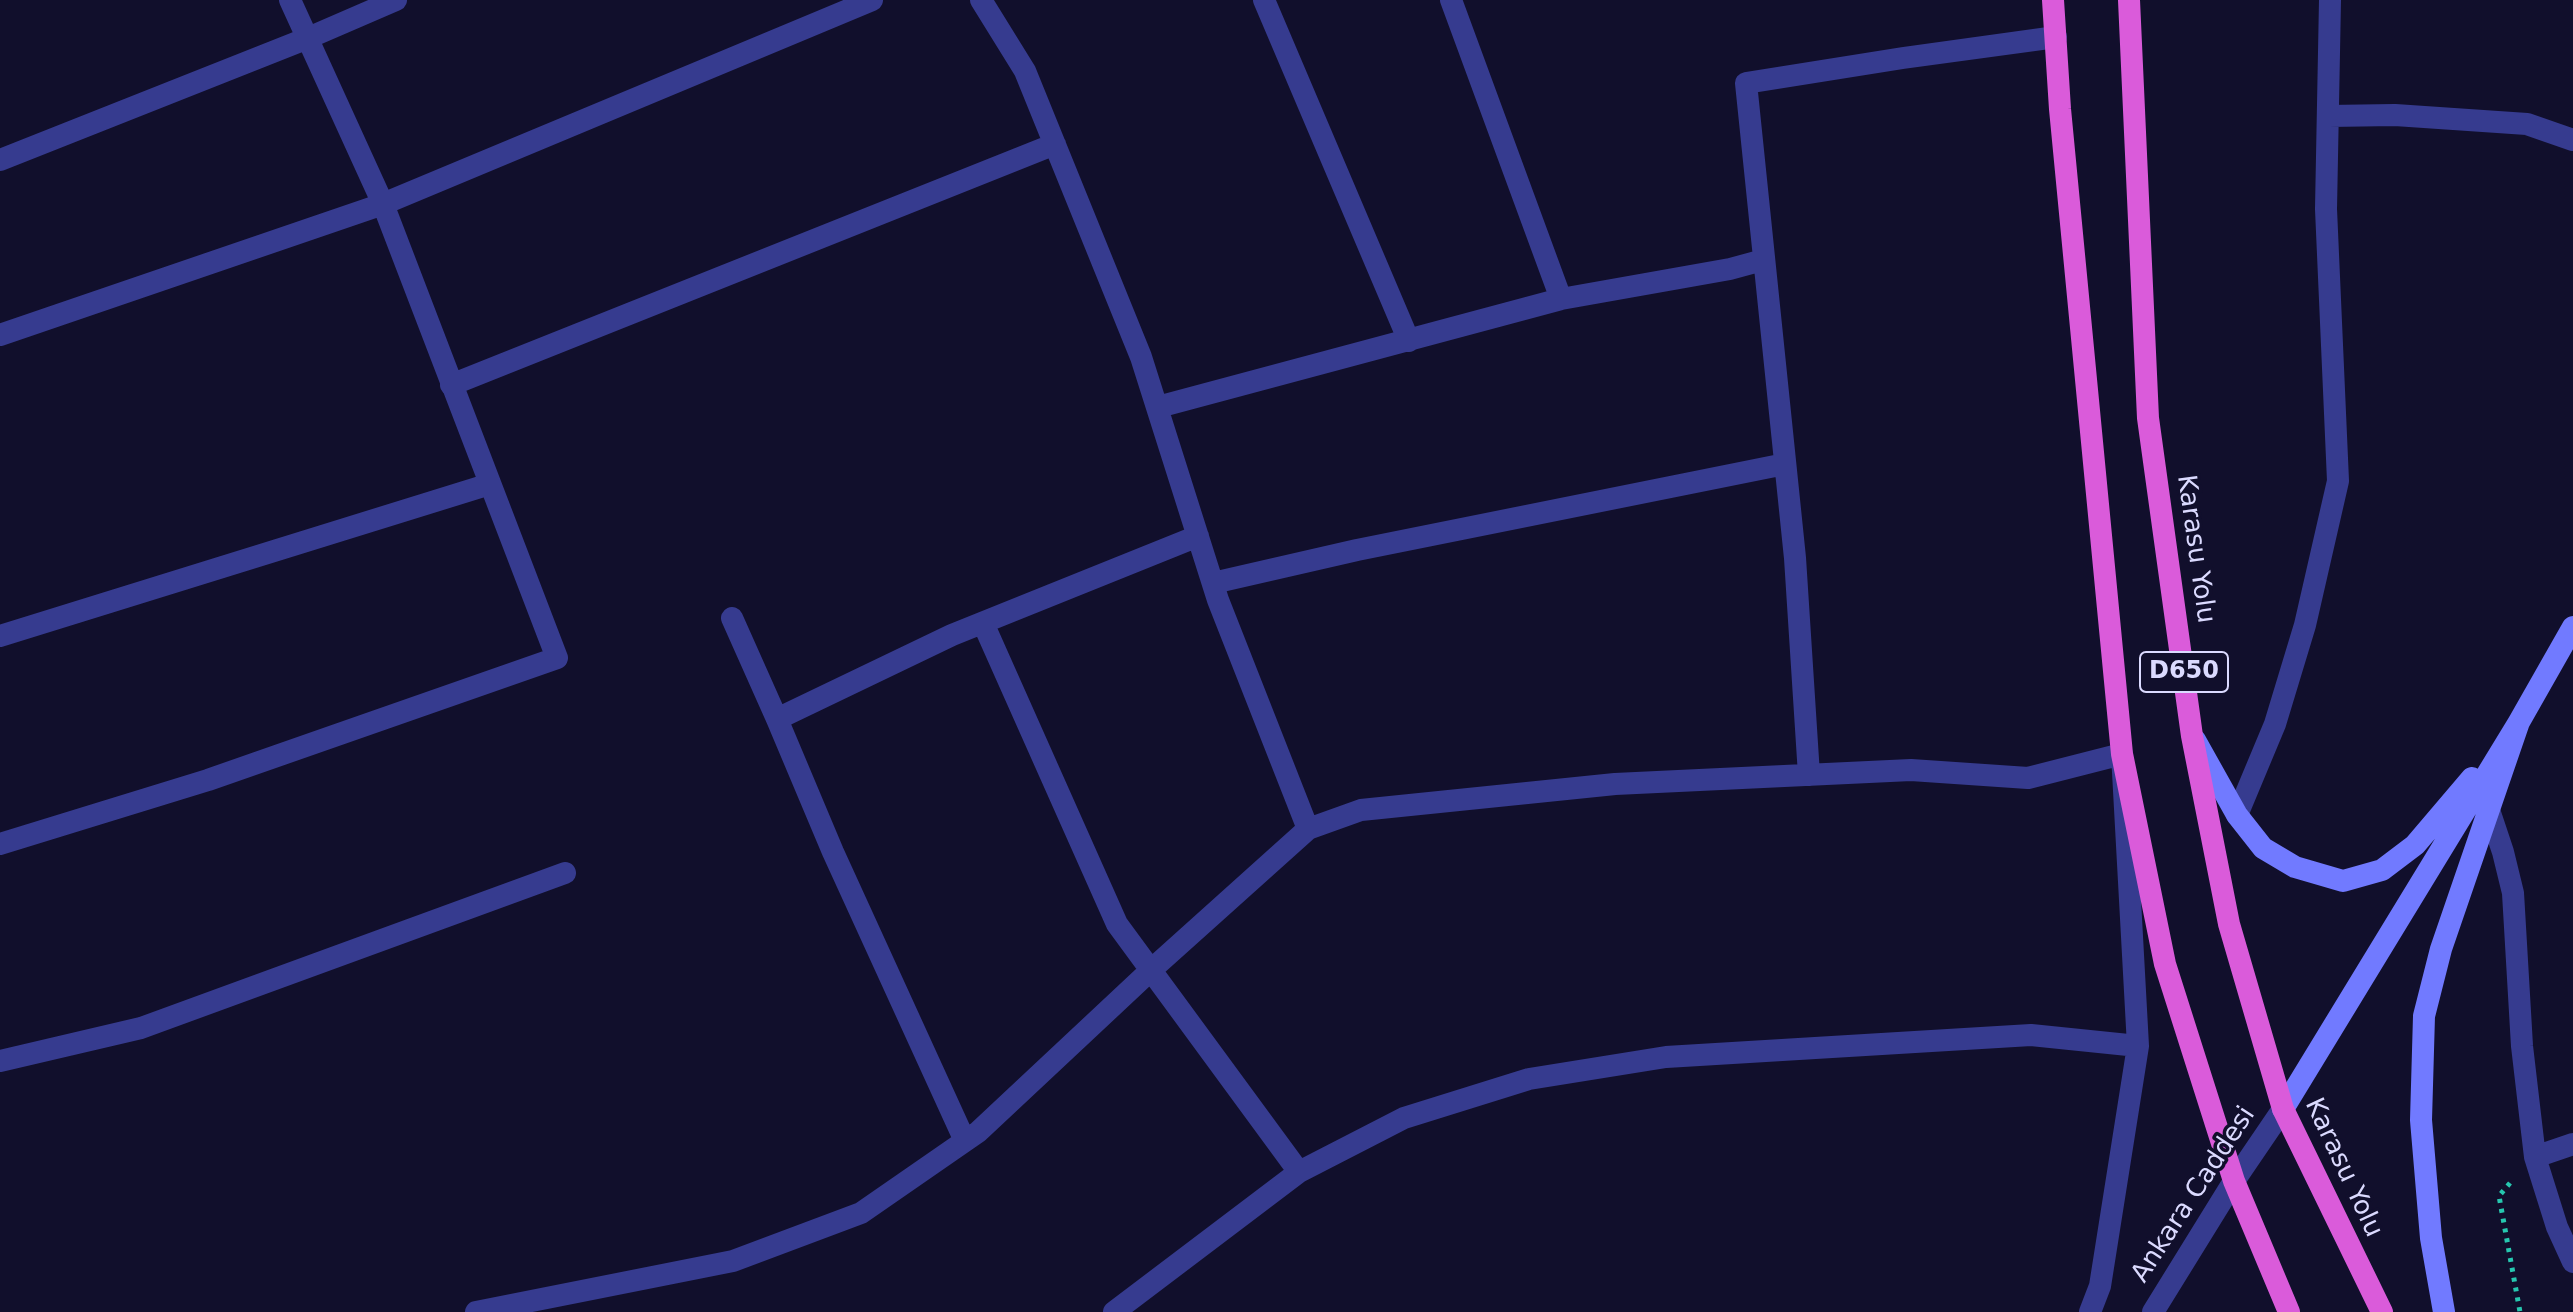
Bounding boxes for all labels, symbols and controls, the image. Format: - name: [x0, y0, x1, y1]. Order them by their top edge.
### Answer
- street label: Karasu Yolu: [2169, 473, 2221, 625]
- road number: D650: [2140, 652, 2228, 692]
- street label: Karasu Yolu: [2297, 1094, 2389, 1242]
- street label: Ankara Caddesi: [2125, 1101, 2263, 1289]

